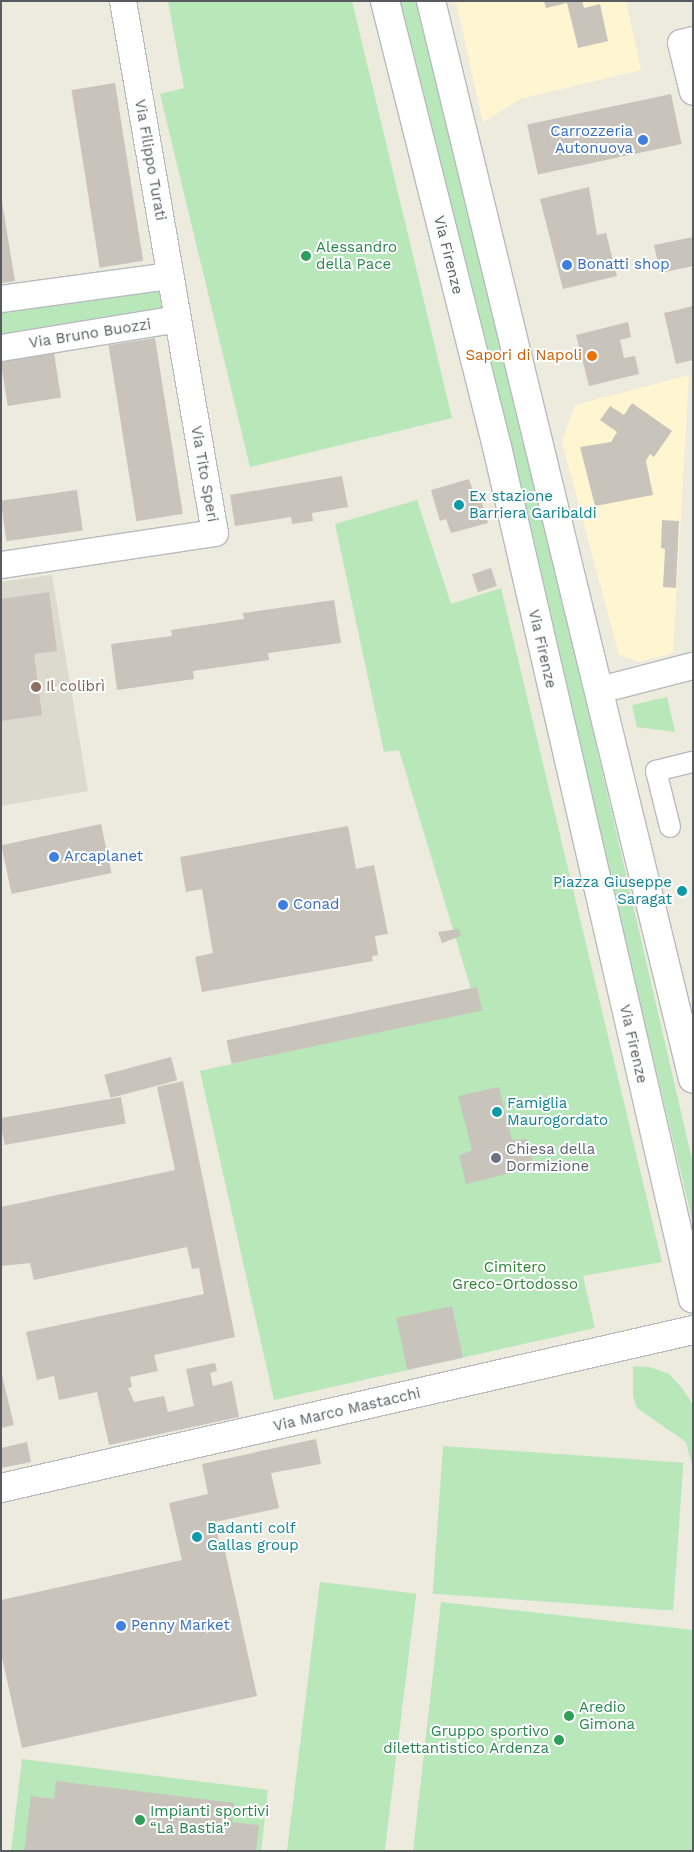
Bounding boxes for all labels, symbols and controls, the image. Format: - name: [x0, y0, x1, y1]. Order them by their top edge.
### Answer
- street label: Via Filippo Turati: [130, 98, 170, 222]
- place label: Carrozzeria Autonuova: [550, 122, 633, 157]
- marker: Carrozzeria Autonuova: [637, 134, 649, 146]
- street label: Via Firenze: [429, 214, 467, 296]
- place label: Alessandro della Pace: [316, 238, 397, 273]
- marker: Alessandro della Pace: [300, 250, 312, 262]
- place label: Bonatti shop: [577, 256, 670, 274]
- marker: Bonatti shop: [561, 259, 573, 271]
- street label: Via Bruno Buozzi: [27, 315, 153, 353]
- place label: Sapori di Napoli: [466, 347, 582, 365]
- marker: Sapori di Napoli: [586, 350, 598, 362]
- street label: Via Tito Speri: [187, 424, 221, 524]
- place label: Ex stazione Barriera Garibaldi: [469, 487, 597, 522]
- marker: Ex stazione Barriera Garibaldi: [453, 499, 465, 511]
- street label: Via Firenze: [524, 608, 560, 690]
- place label: Il colibrì: [46, 678, 106, 696]
- marker: Il colibrì: [30, 681, 42, 693]
- place label: Arcaplanet: [64, 848, 143, 866]
- marker: Arcaplanet: [48, 851, 60, 863]
- place label: Piazza Giuseppe Saragat: [553, 873, 672, 908]
- marker: Piazza Giuseppe Saragat: [676, 885, 688, 897]
- place label: Conad: [293, 896, 339, 914]
- marker: Conad: [277, 899, 289, 911]
- street label: Via Firenze: [615, 1003, 651, 1085]
- place label: Famiglia Maurogordato: [507, 1094, 608, 1129]
- marker: Famiglia Maurogordato: [491, 1106, 503, 1118]
- place label: Chiesa della Dormizione: [506, 1140, 595, 1175]
- marker: Chiesa della Dormizione: [490, 1152, 502, 1164]
- park label: Cimitero Greco-Ortodosso: [452, 1258, 578, 1293]
- street label: Via Marco Mastacchi: [271, 1384, 423, 1436]
- place label: Badanti colf Gallas group: [207, 1519, 299, 1554]
- marker: Badanti colf Gallas group: [191, 1531, 203, 1543]
- place label: Penny Market: [131, 1617, 230, 1635]
- marker: Penny Market: [115, 1620, 127, 1632]
- place label: Aredio Gimona: [579, 1698, 635, 1733]
- marker: Aredio Gimona: [563, 1710, 575, 1722]
- place label: Gruppo sportivo dilettantistico Ardenza: [383, 1722, 549, 1757]
- marker: Gruppo sportivo dilettantistico Ardenza: [553, 1734, 565, 1746]
- place label: Impianti sportivi “La Bastia”: [150, 1802, 269, 1837]
- marker: Impianti sportivi “La Bastia”: [134, 1814, 146, 1826]

